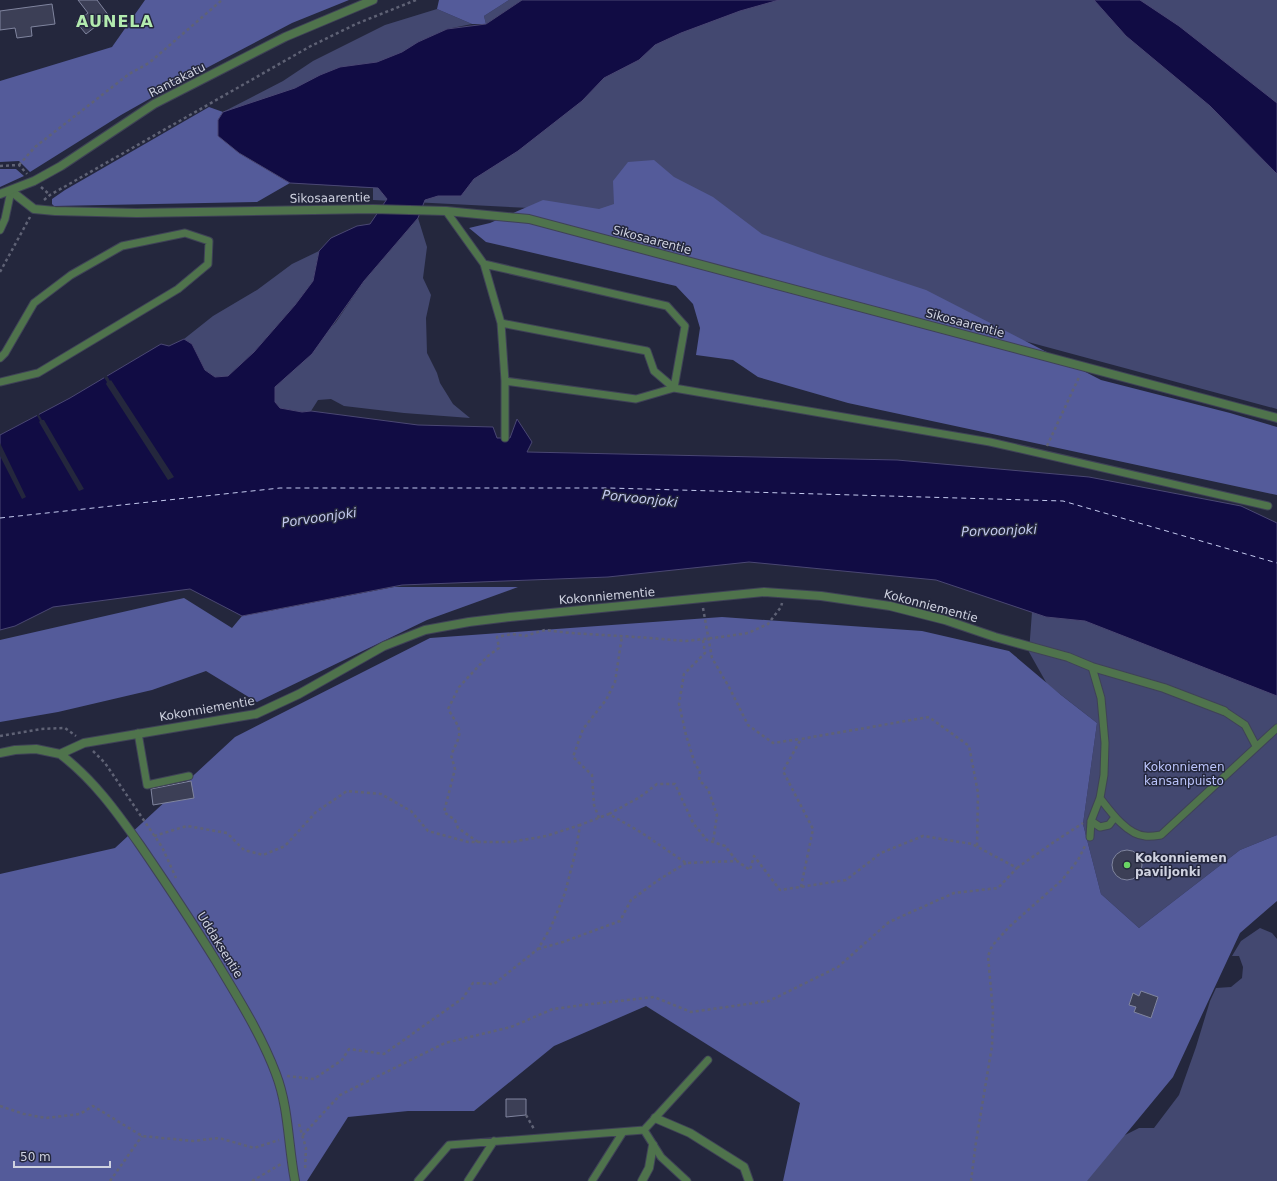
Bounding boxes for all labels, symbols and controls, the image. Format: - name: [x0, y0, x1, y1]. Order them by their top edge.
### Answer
- district label: AUNELA: [76, 12, 154, 31]
- street label: Rantakatu: [146, 60, 208, 100]
- street label: Sikosaarentie: [289, 190, 371, 206]
- street label: Sikosaarentie: [611, 223, 693, 257]
- street label: Sikosaarentie: [924, 306, 1006, 340]
- water label: Porvoonjoki: [602, 487, 679, 510]
- water label: Porvoonjoki: [281, 505, 358, 530]
- water label: Porvoonjoki: [961, 522, 1037, 539]
- street label: Kokonniementie: [558, 585, 656, 607]
- street label: Kokonniementie: [883, 587, 979, 625]
- street label: Kokonniementie: [158, 694, 256, 724]
- park label: Kokonniemen kansanpuisto: [1143, 760, 1225, 788]
- place label: Kokonniemen paviljonki: [1135, 851, 1227, 879]
- marker: Kokonniemen paviljonki: [1122, 860, 1132, 870]
- street label: Uddaksentie: [194, 909, 246, 981]
- scale bar: [14, 1143, 110, 1169]
- text: 50 m: [20, 1150, 51, 1164]

